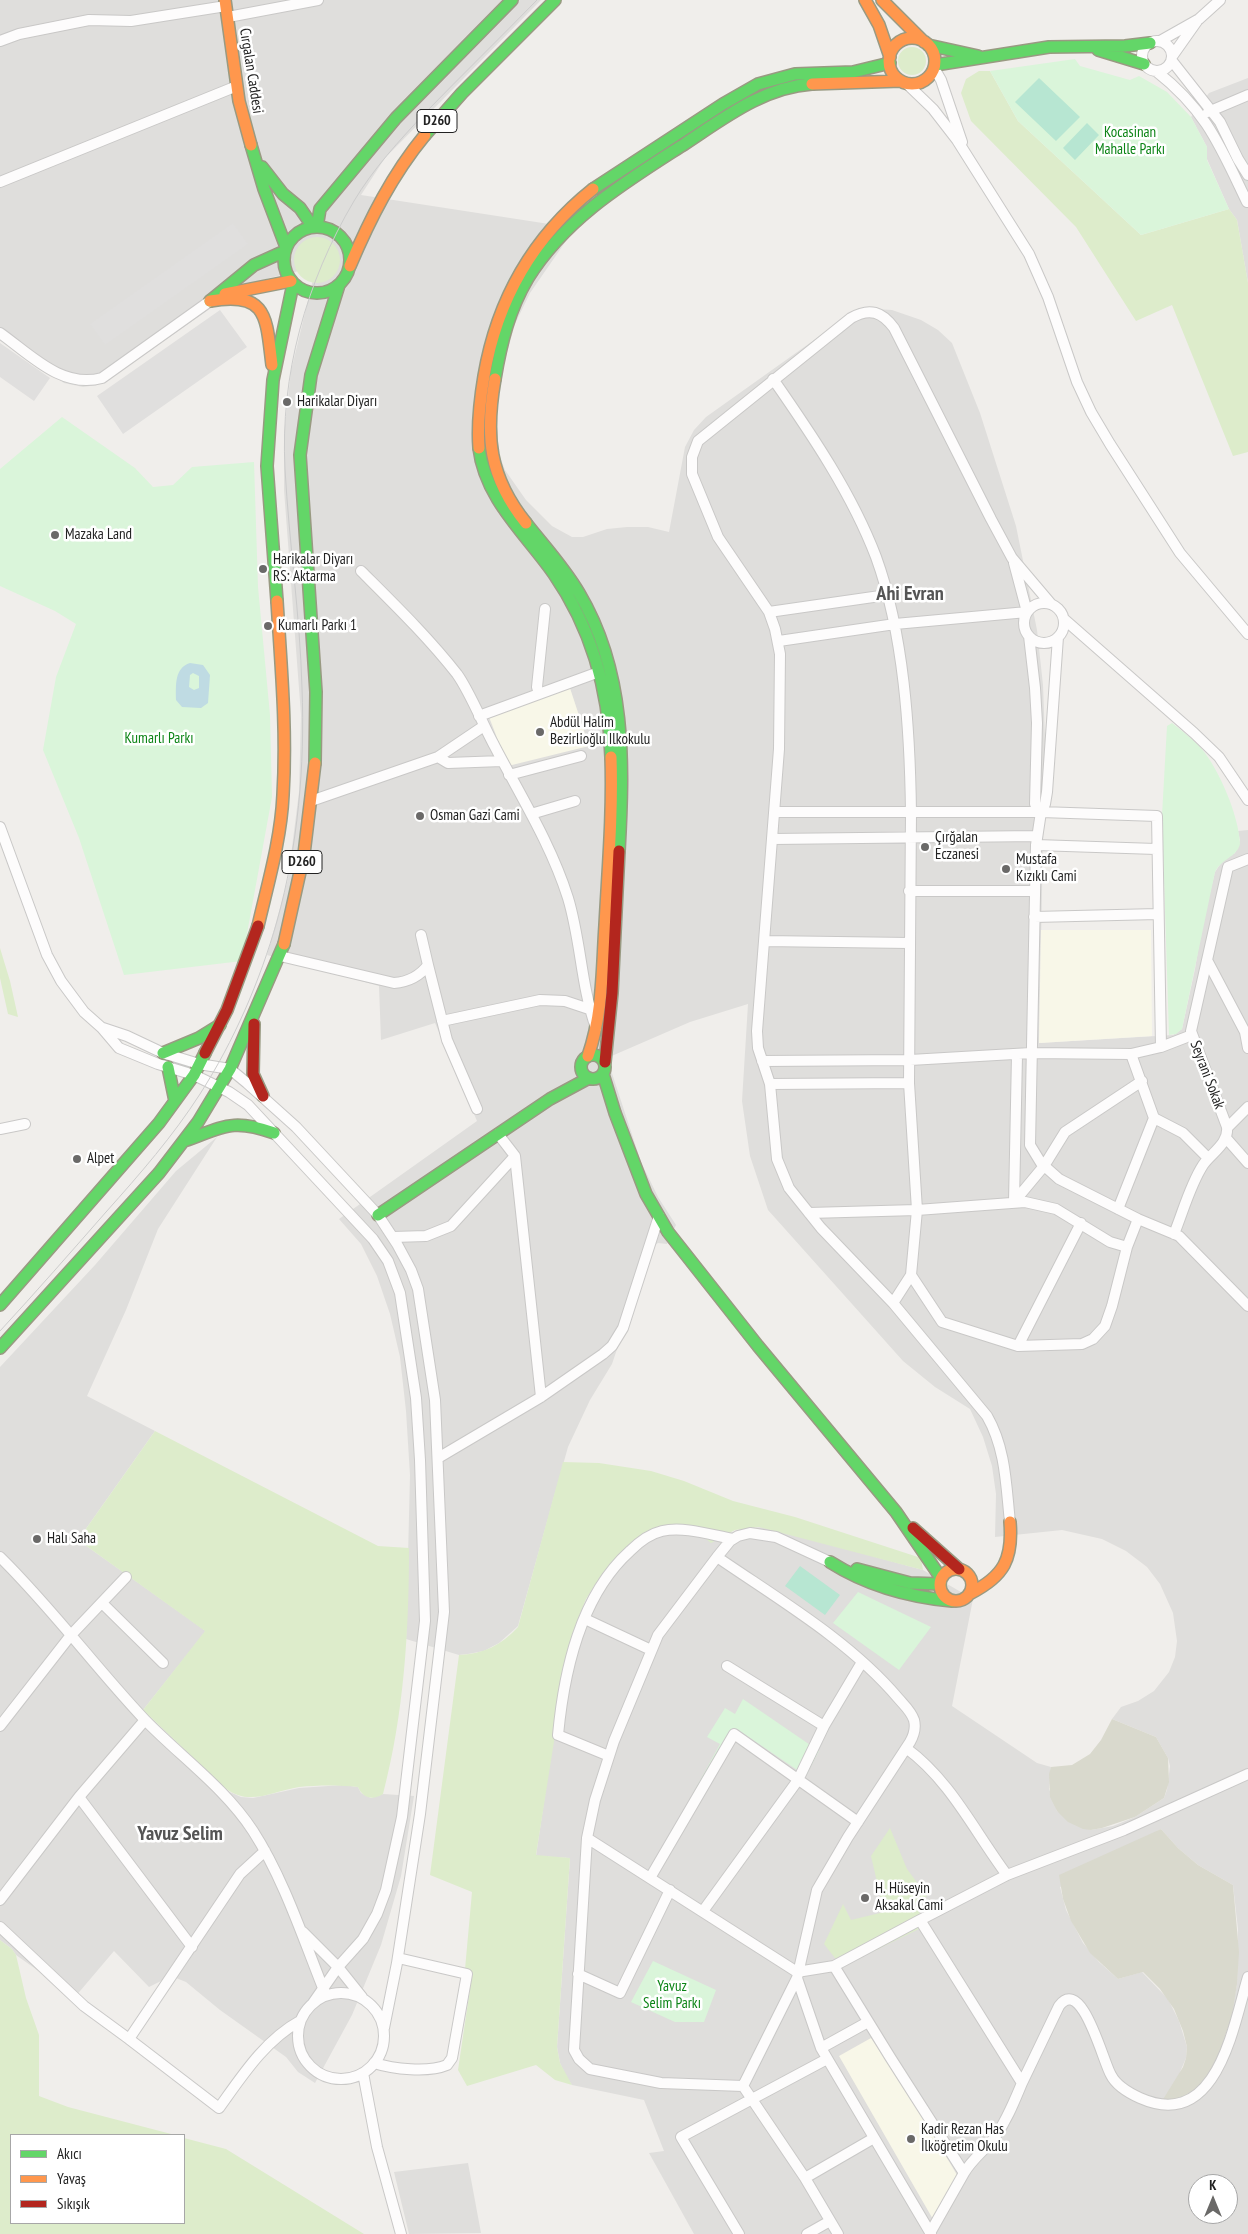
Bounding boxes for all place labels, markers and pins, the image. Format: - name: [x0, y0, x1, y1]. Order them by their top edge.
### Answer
- place label: Harikalar Diyarı: [297, 393, 377, 411]
- marker: Harikalar Diyarı: [281, 396, 293, 408]
- place label: Mazaka Land: [65, 526, 132, 544]
- marker: Mazaka Land: [49, 529, 61, 541]
- place label: Harikalar Diyarı RS: Aktarma: [273, 551, 353, 586]
- marker: Harikalar Diyarı RS: Aktarma: [257, 563, 269, 575]
- place label: Kumarlı Parkı 1: [278, 617, 357, 635]
- marker: Kumarlı Parkı 1: [262, 620, 274, 632]
- place label: Abdül Halim Bezirlioğlu Ilkokulu: [550, 714, 650, 749]
- marker: Abdül Halim Bezirlioğlu Ilkokulu: [534, 726, 546, 738]
- place label: Osman Gazi Cami: [430, 807, 520, 825]
- marker: Osman Gazi Cami: [414, 810, 426, 822]
- place label: Çırğalan Eczanesi: [935, 829, 979, 864]
- marker: Çırğalan Eczanesi: [919, 841, 931, 853]
- place label: Mustafa Kızıklı Cami: [1016, 851, 1077, 886]
- marker: Mustafa Kızıklı Cami: [1000, 863, 1012, 875]
- place label: Alpet: [87, 1150, 114, 1168]
- marker: Alpet: [71, 1153, 83, 1165]
- place label: Halı Saha: [47, 1530, 96, 1548]
- marker: Halı Saha: [31, 1533, 43, 1545]
- place label: H. Hüseyin Aksakal Cami: [875, 1880, 943, 1915]
- marker: H. Hüseyin Aksakal Cami: [859, 1892, 871, 1904]
- place label: Kadir Rezan Has İlköğretim Okulu: [921, 2121, 1008, 2156]
- marker: Kadir Rezan Has İlköğretim Okulu: [905, 2133, 917, 2145]

